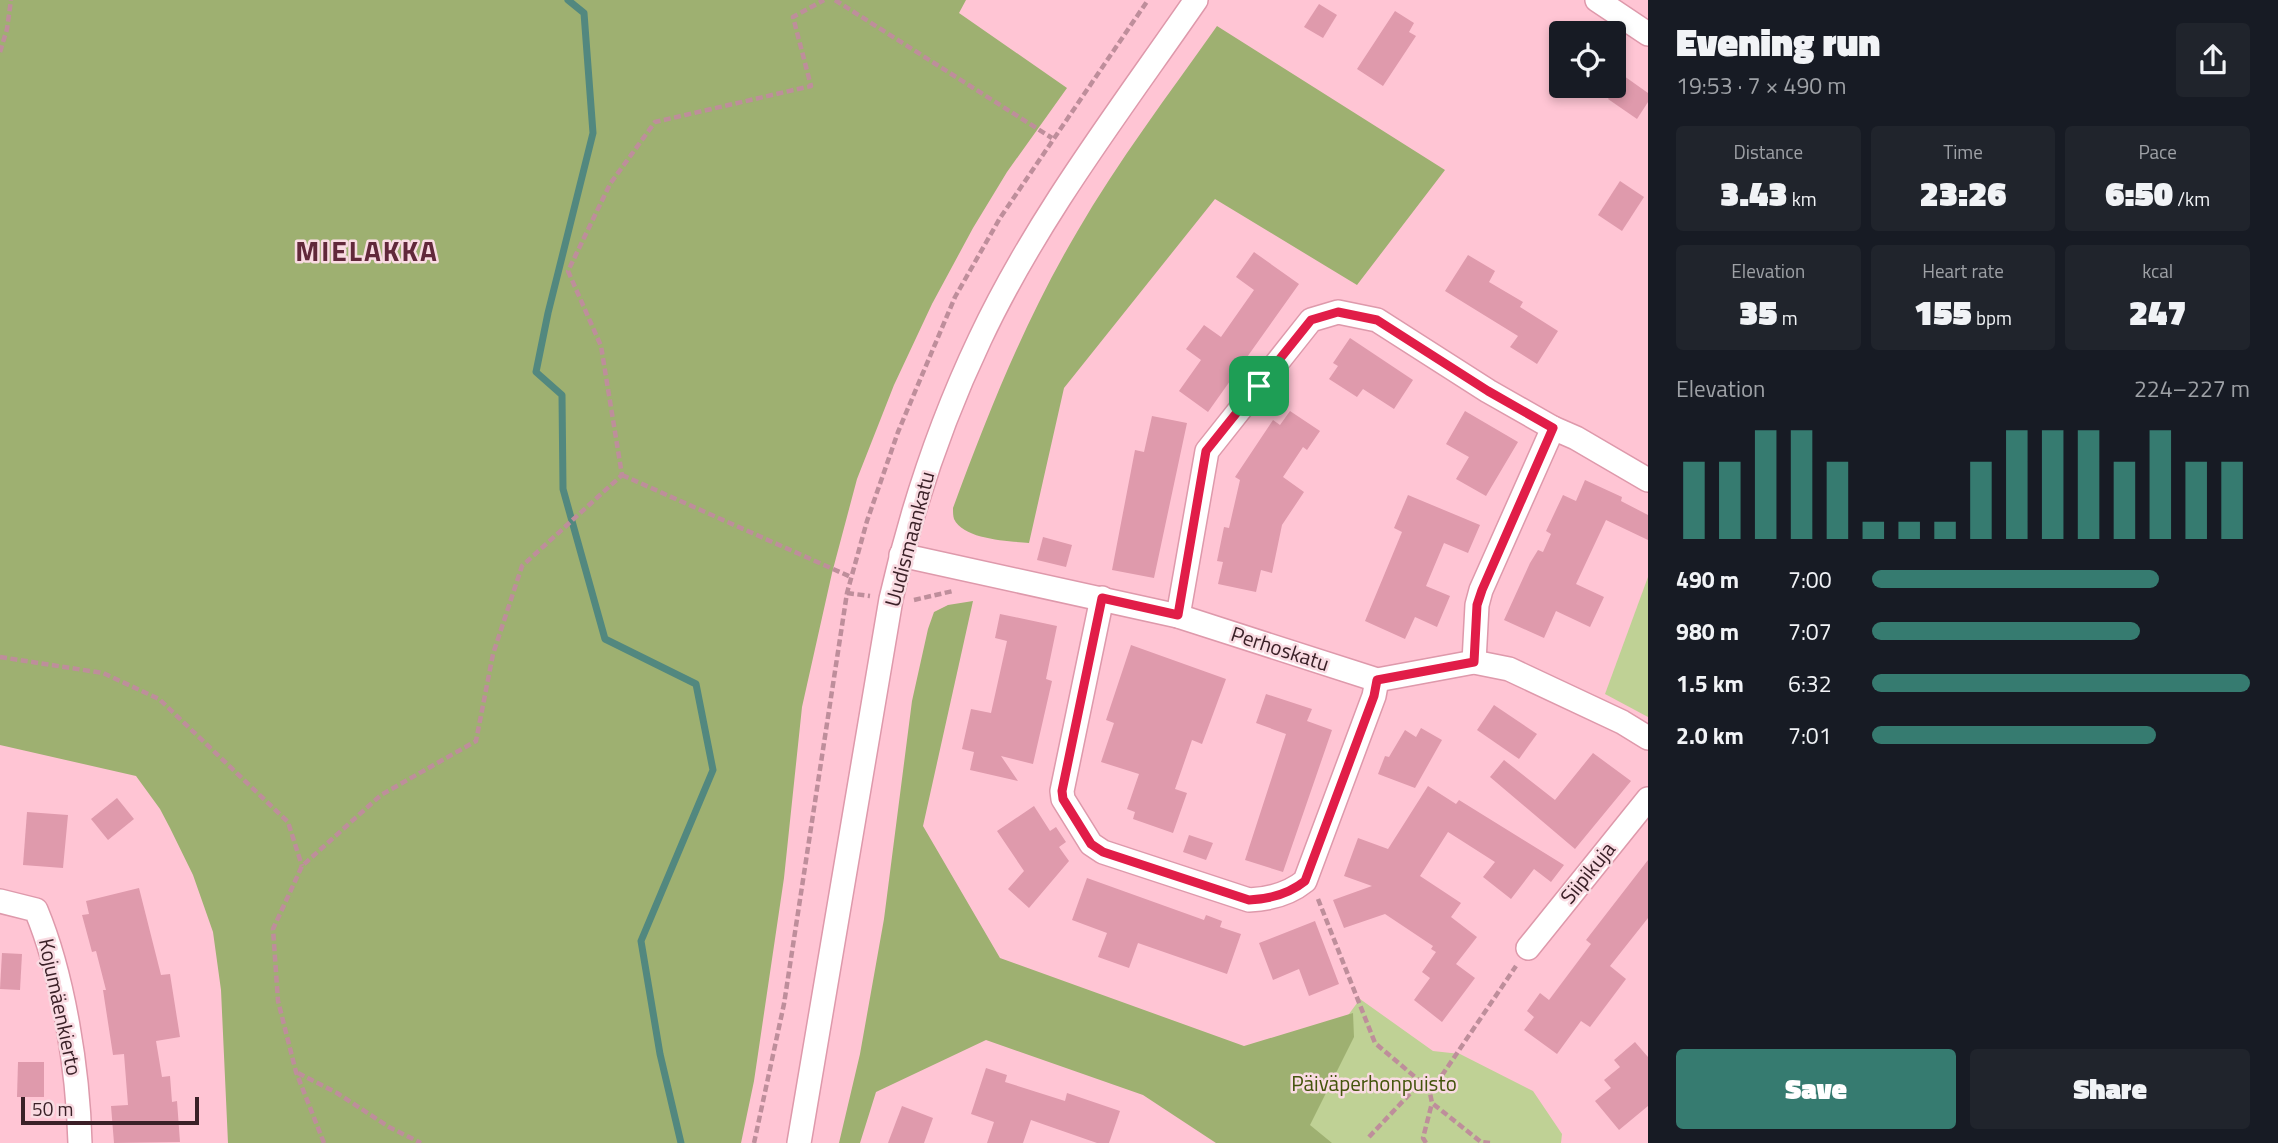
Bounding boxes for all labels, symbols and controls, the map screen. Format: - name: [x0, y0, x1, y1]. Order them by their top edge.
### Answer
- text: Evening run: [1676, 13, 1880, 71]
- map controls: [1549, 21, 1626, 98]
- button: locate: [1549, 21, 1626, 98]
- button: share: [2176, 23, 2250, 97]
- text: 19:53 · 7 × 490 m: [1676, 68, 1846, 103]
- text: Distance: [1734, 137, 1803, 166]
- text: Time: [1943, 137, 1983, 166]
- text: Pace: [2138, 137, 2177, 166]
- text: 3.43: [1720, 166, 1788, 220]
- text: 23:26: [1919, 166, 2007, 220]
- text: 6:50: [2105, 166, 2173, 220]
- text: km: [1788, 184, 1817, 213]
- text: /km: [2173, 184, 2210, 213]
- district label: MIELAKKA: [295, 229, 439, 272]
- text: Elevation: [1731, 256, 1805, 285]
- text: Heart rate: [1922, 256, 2004, 285]
- text: kcal: [2142, 256, 2173, 285]
- text: 35: [1739, 285, 1778, 339]
- text: 155: [1914, 285, 1972, 339]
- text: 247: [2129, 285, 2187, 339]
- text: m: [1778, 303, 1798, 332]
- text: bpm: [1972, 303, 2012, 332]
- pin: [1229, 356, 1289, 416]
- icon: arrive: [1240, 367, 1278, 405]
- text: Elevation: [1676, 371, 1765, 406]
- text: 224–227 m: [2134, 371, 2250, 406]
- street label: Uudismaankatu: [876, 467, 942, 610]
- text: 490 m: [1676, 562, 1739, 597]
- text: 7:00: [1788, 562, 1832, 597]
- text: 980 m: [1676, 614, 1739, 649]
- text: 7:07: [1788, 614, 1832, 649]
- street label: Perhoskatu: [1227, 617, 1333, 679]
- text: 1.5 km: [1676, 666, 1744, 701]
- text: 6:32: [1788, 666, 1832, 701]
- text: 2.0 km: [1676, 718, 1744, 753]
- text: 7:01: [1788, 718, 1832, 753]
- street label: Siipikuja: [1552, 834, 1623, 911]
- street label: Kojumäenkierto: [31, 935, 91, 1078]
- button: Save: [1676, 1049, 1956, 1129]
- button: Share: [1970, 1049, 2250, 1129]
- park label: Päiväperhonpuisto: [1291, 1067, 1457, 1099]
- scale bar: [21, 1094, 200, 1126]
- text: 50 m: [32, 1094, 73, 1123]

